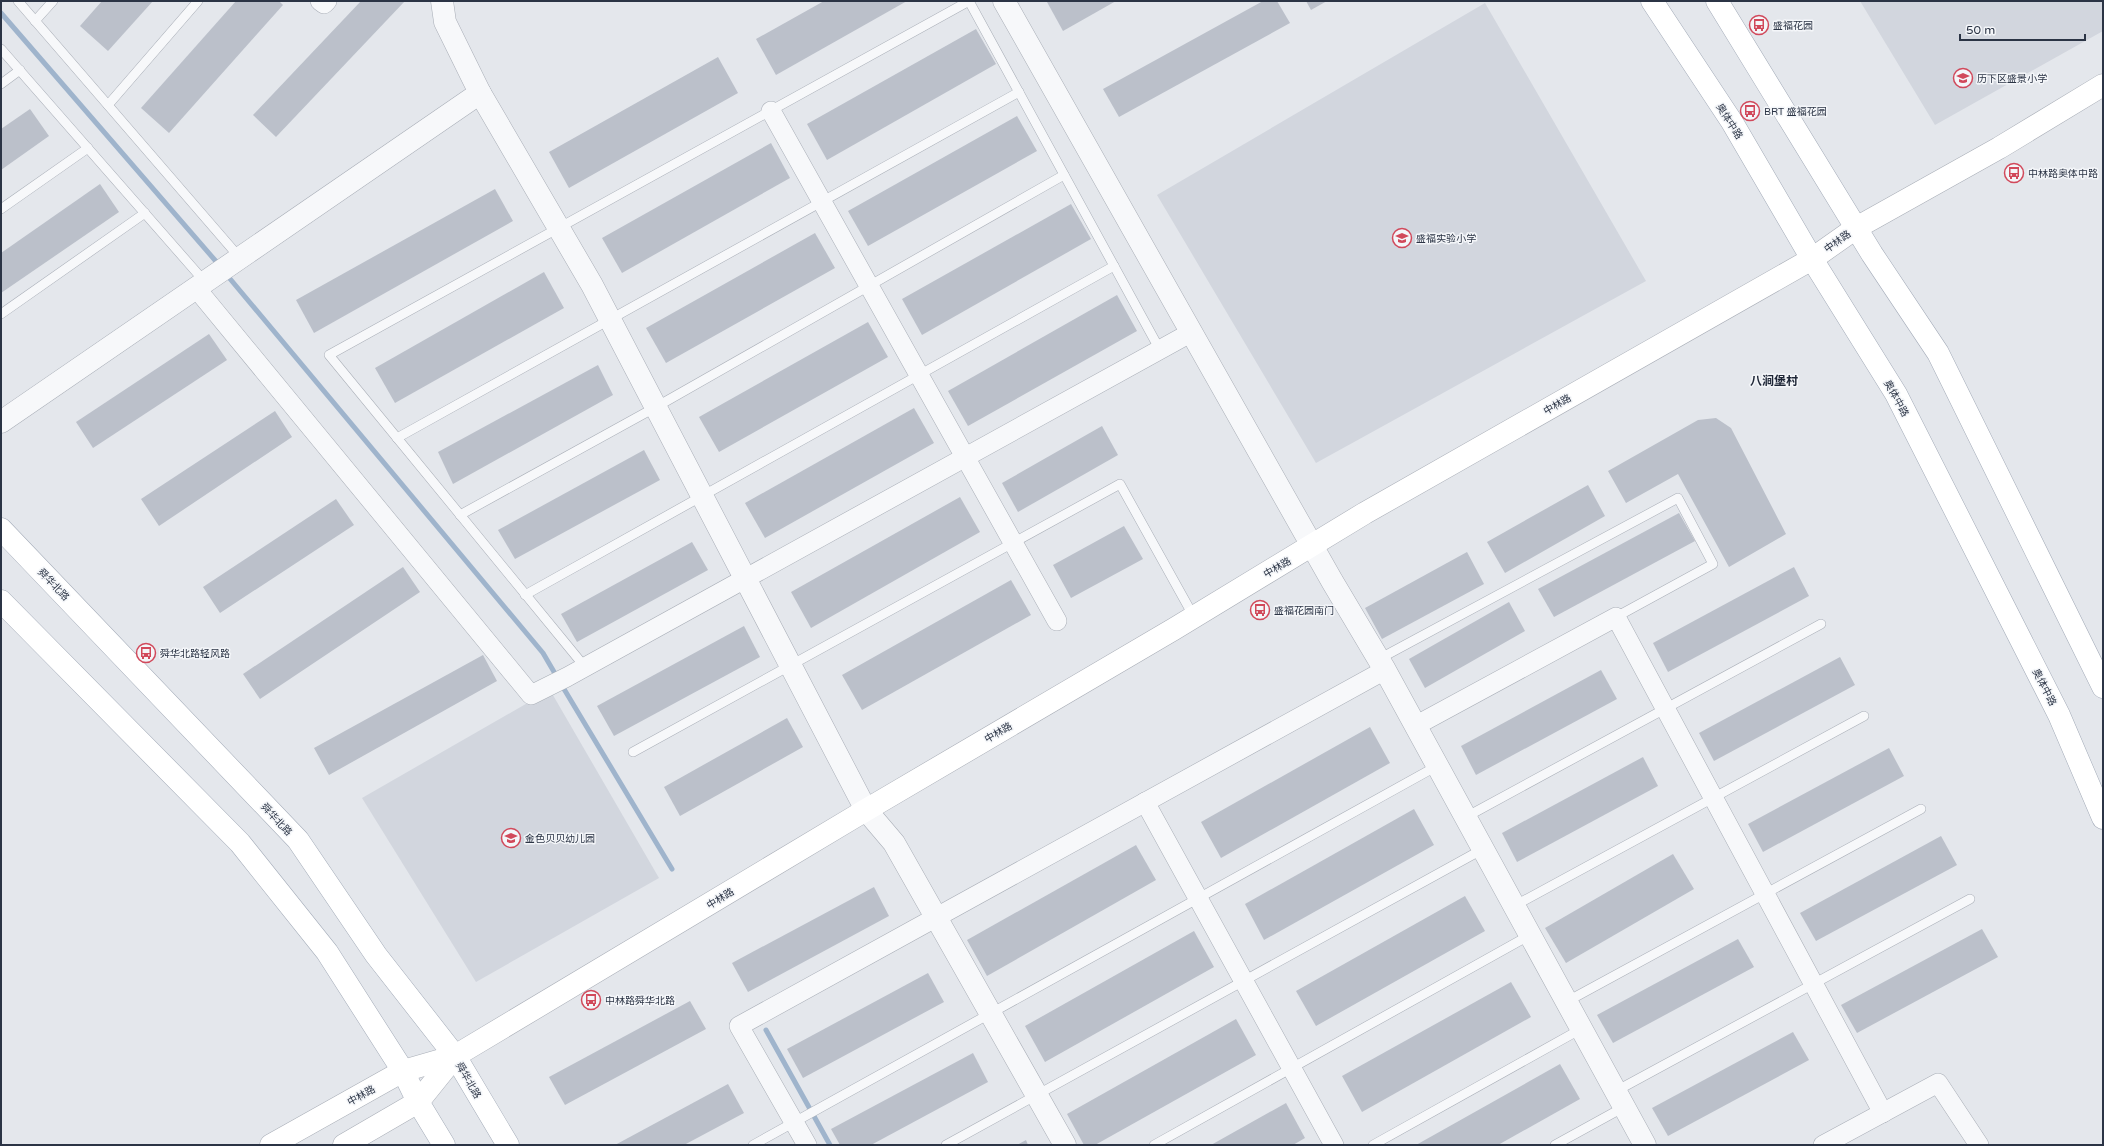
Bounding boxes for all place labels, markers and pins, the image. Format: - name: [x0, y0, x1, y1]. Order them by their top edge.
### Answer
- bus stop icon: 盛福花园: [1748, 14, 1770, 36]
- place label: 盛福花园: [1773, 20, 1813, 32]
- school or university icon: 历下区盛景小学: [1952, 67, 1974, 89]
- place label: 历下区盛景小学: [1977, 73, 2047, 85]
- bus stop icon: BRT 盛福花园: [1739, 100, 1761, 122]
- place label: BRT 盛福花园: [1764, 106, 1827, 118]
- bus stop icon: 中林路奥体中路: [2003, 162, 2025, 184]
- place label: 中林路奥体中路: [2028, 168, 2098, 180]
- school or university icon: 盛福实验小学: [1391, 227, 1413, 249]
- place label: 盛福实验小学: [1416, 233, 1476, 245]
- bus stop icon: 盛福花园南门: [1249, 599, 1271, 621]
- place label: 盛福花园南门: [1274, 605, 1334, 617]
- bus stop icon: 舜华北路轻风路: [135, 642, 157, 664]
- place label: 舜华北路轻风路: [160, 648, 230, 660]
- school or university icon: 金色贝贝幼儿园: [500, 827, 522, 849]
- place label: 金色贝贝幼儿园: [525, 833, 595, 845]
- bus stop icon: 中林路舜华北路: [580, 989, 602, 1011]
- place label: 中林路舜华北路: [605, 995, 675, 1007]

